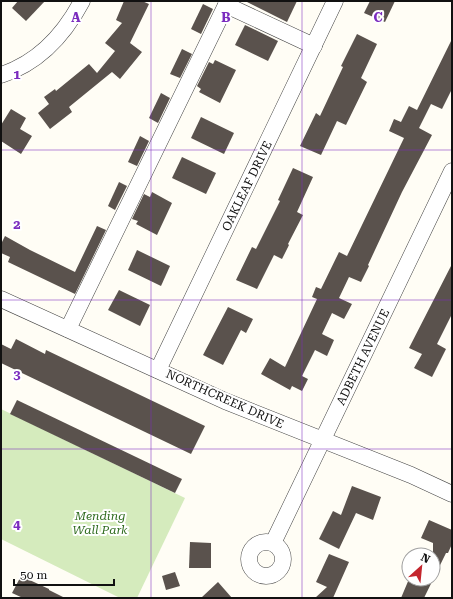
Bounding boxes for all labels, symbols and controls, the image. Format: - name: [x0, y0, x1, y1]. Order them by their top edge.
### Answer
- text: A: [71, 10, 81, 25]
- text: B: [221, 10, 231, 25]
- text: C: [373, 10, 383, 25]
- text: 1: [13, 67, 21, 82]
- street label: OAKLEAF DRIVE: [219, 139, 275, 233]
- text: 2: [13, 217, 21, 232]
- street label: ADBETH AVENUE: [334, 307, 392, 407]
- text: 3: [13, 367, 21, 382]
- street label: NORTHCREEK DRIVE: [164, 367, 286, 431]
- park label: Mending Wall Park: [72, 509, 128, 537]
- text: 4: [13, 517, 21, 532]
- north arrow: [401, 547, 441, 587]
- text: N: [419, 551, 433, 566]
- scale bar: [14, 561, 114, 587]
- text: 50 m: [20, 568, 47, 582]

